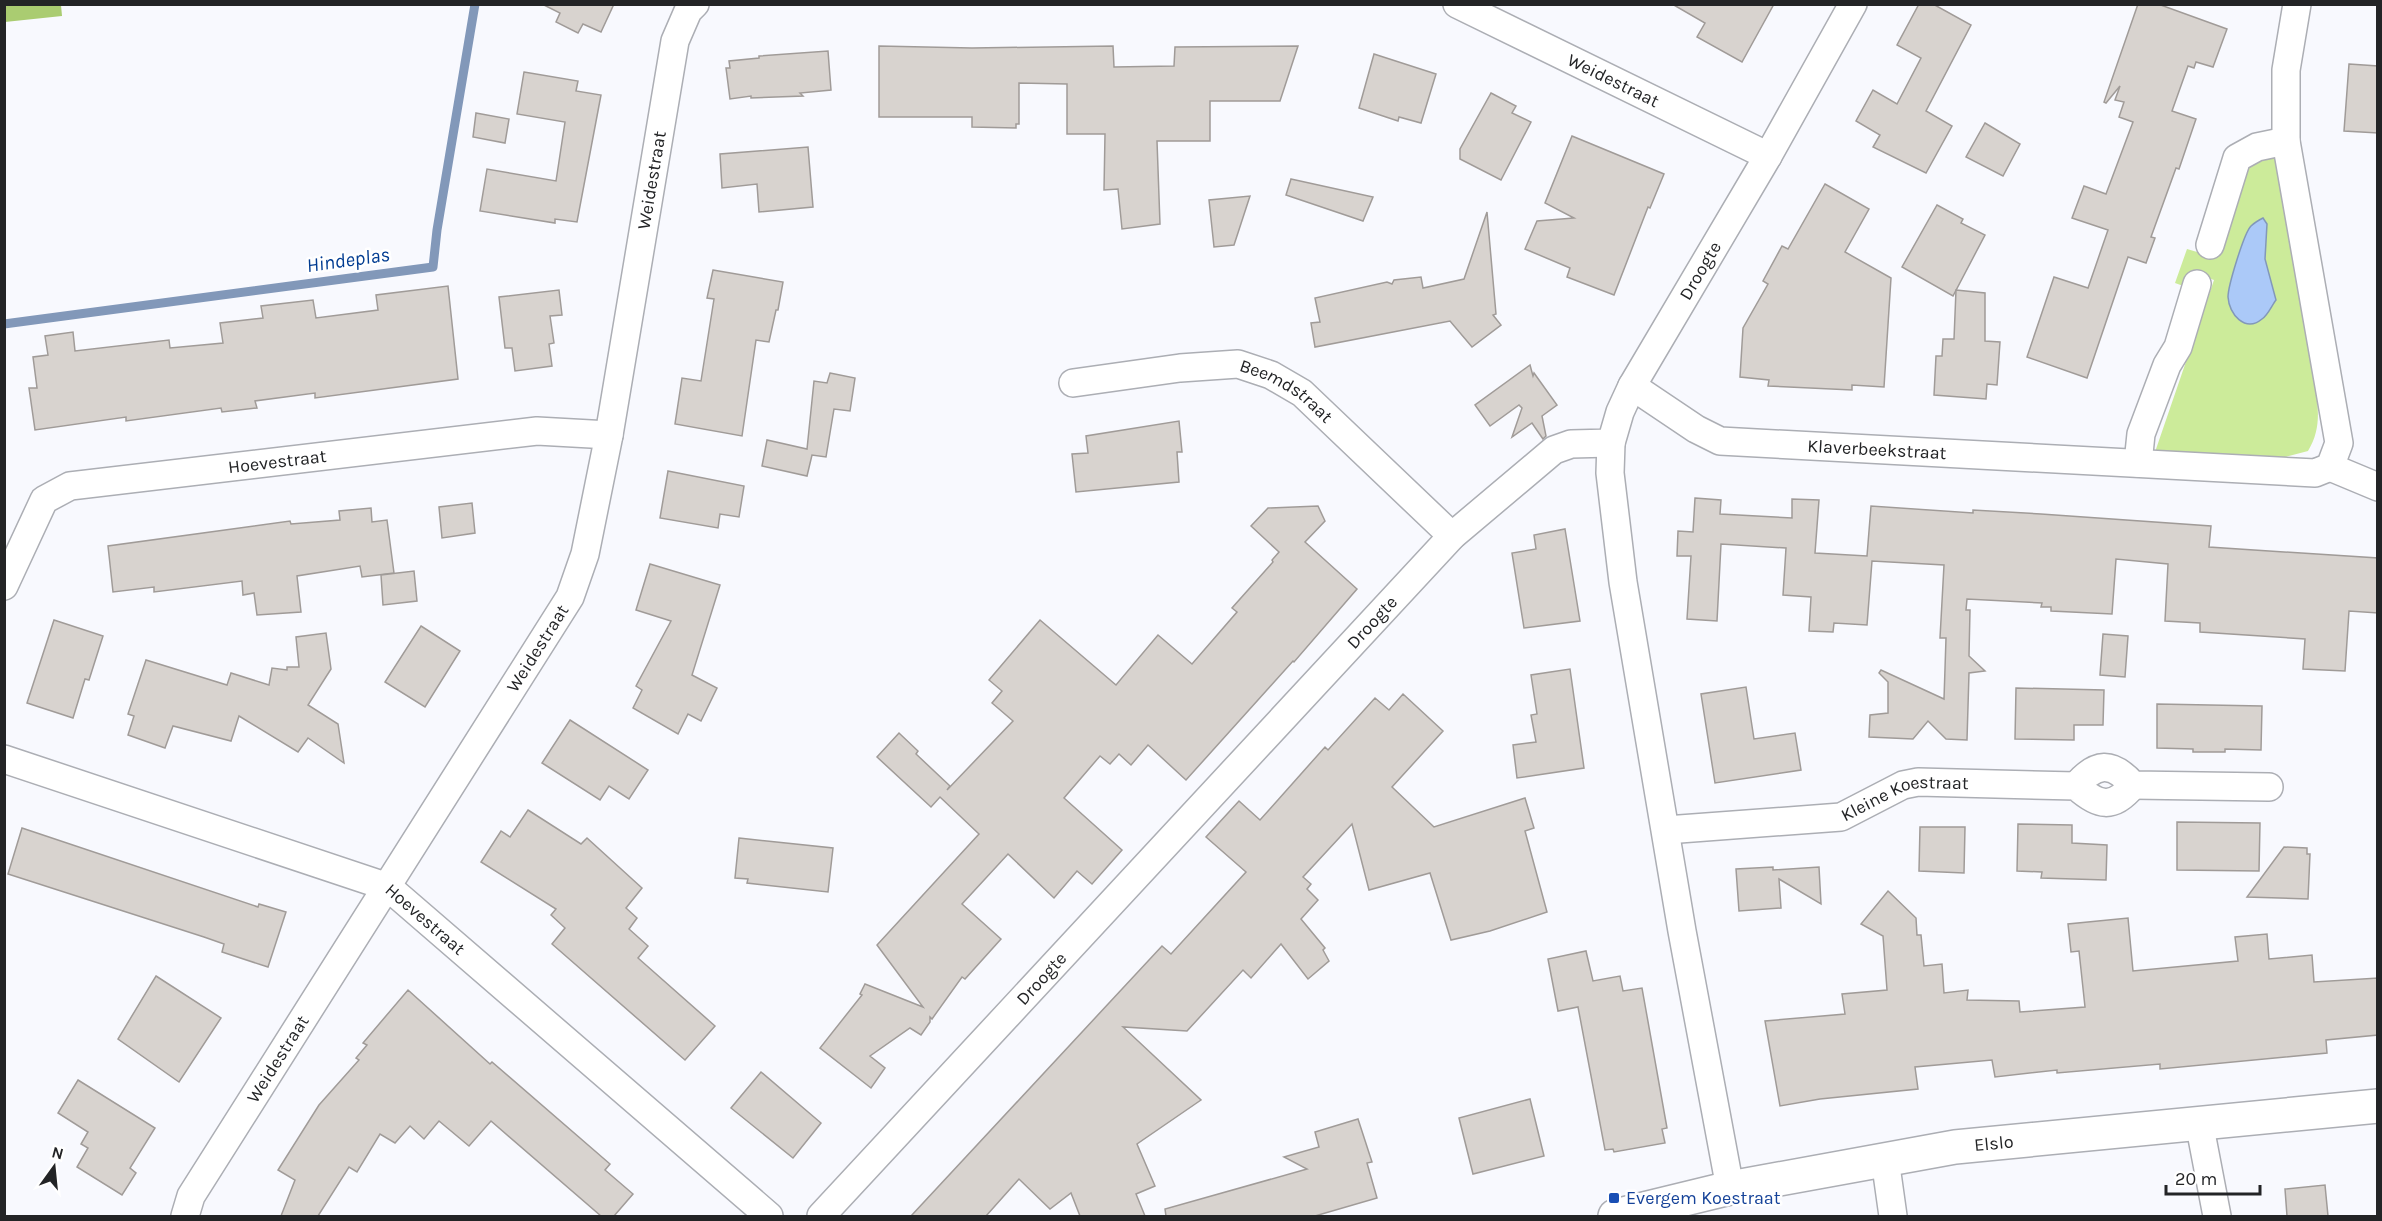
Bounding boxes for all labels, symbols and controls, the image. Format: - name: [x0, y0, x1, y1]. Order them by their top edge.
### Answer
- street label: Weidestraat: [1564, 49, 1663, 112]
- street label: Weidestraat: [633, 129, 671, 231]
- street label: Droogte: [1674, 237, 1726, 304]
- water label: Hindeplas: [305, 243, 391, 277]
- street label: Beemdstraat: [1237, 354, 1338, 428]
- street label: Klaverbeekstraat: [1807, 435, 1947, 464]
- street label: Hoevestraat: [227, 445, 328, 478]
- street label: Droogte: [1342, 591, 1402, 653]
- street label: Weidestraat: [502, 600, 574, 696]
- street label: Kleine Koestraat: [1837, 771, 1969, 826]
- street label: Hoevestraat: [381, 879, 470, 960]
- street label: Droogte: [1011, 947, 1071, 1010]
- street label: Weidestraat: [242, 1011, 314, 1107]
- street label: Elslo: [1973, 1130, 2014, 1156]
- north arrow: [24, 1137, 84, 1197]
- text: N: [50, 1142, 66, 1164]
- scale bar: [2166, 1158, 2260, 1196]
- text: 20 m: [2175, 1168, 2217, 1190]
- place label: Evergem Koestraat: [1626, 1187, 1781, 1209]
- marker: Evergem Koestraat: [1607, 1191, 1621, 1205]

